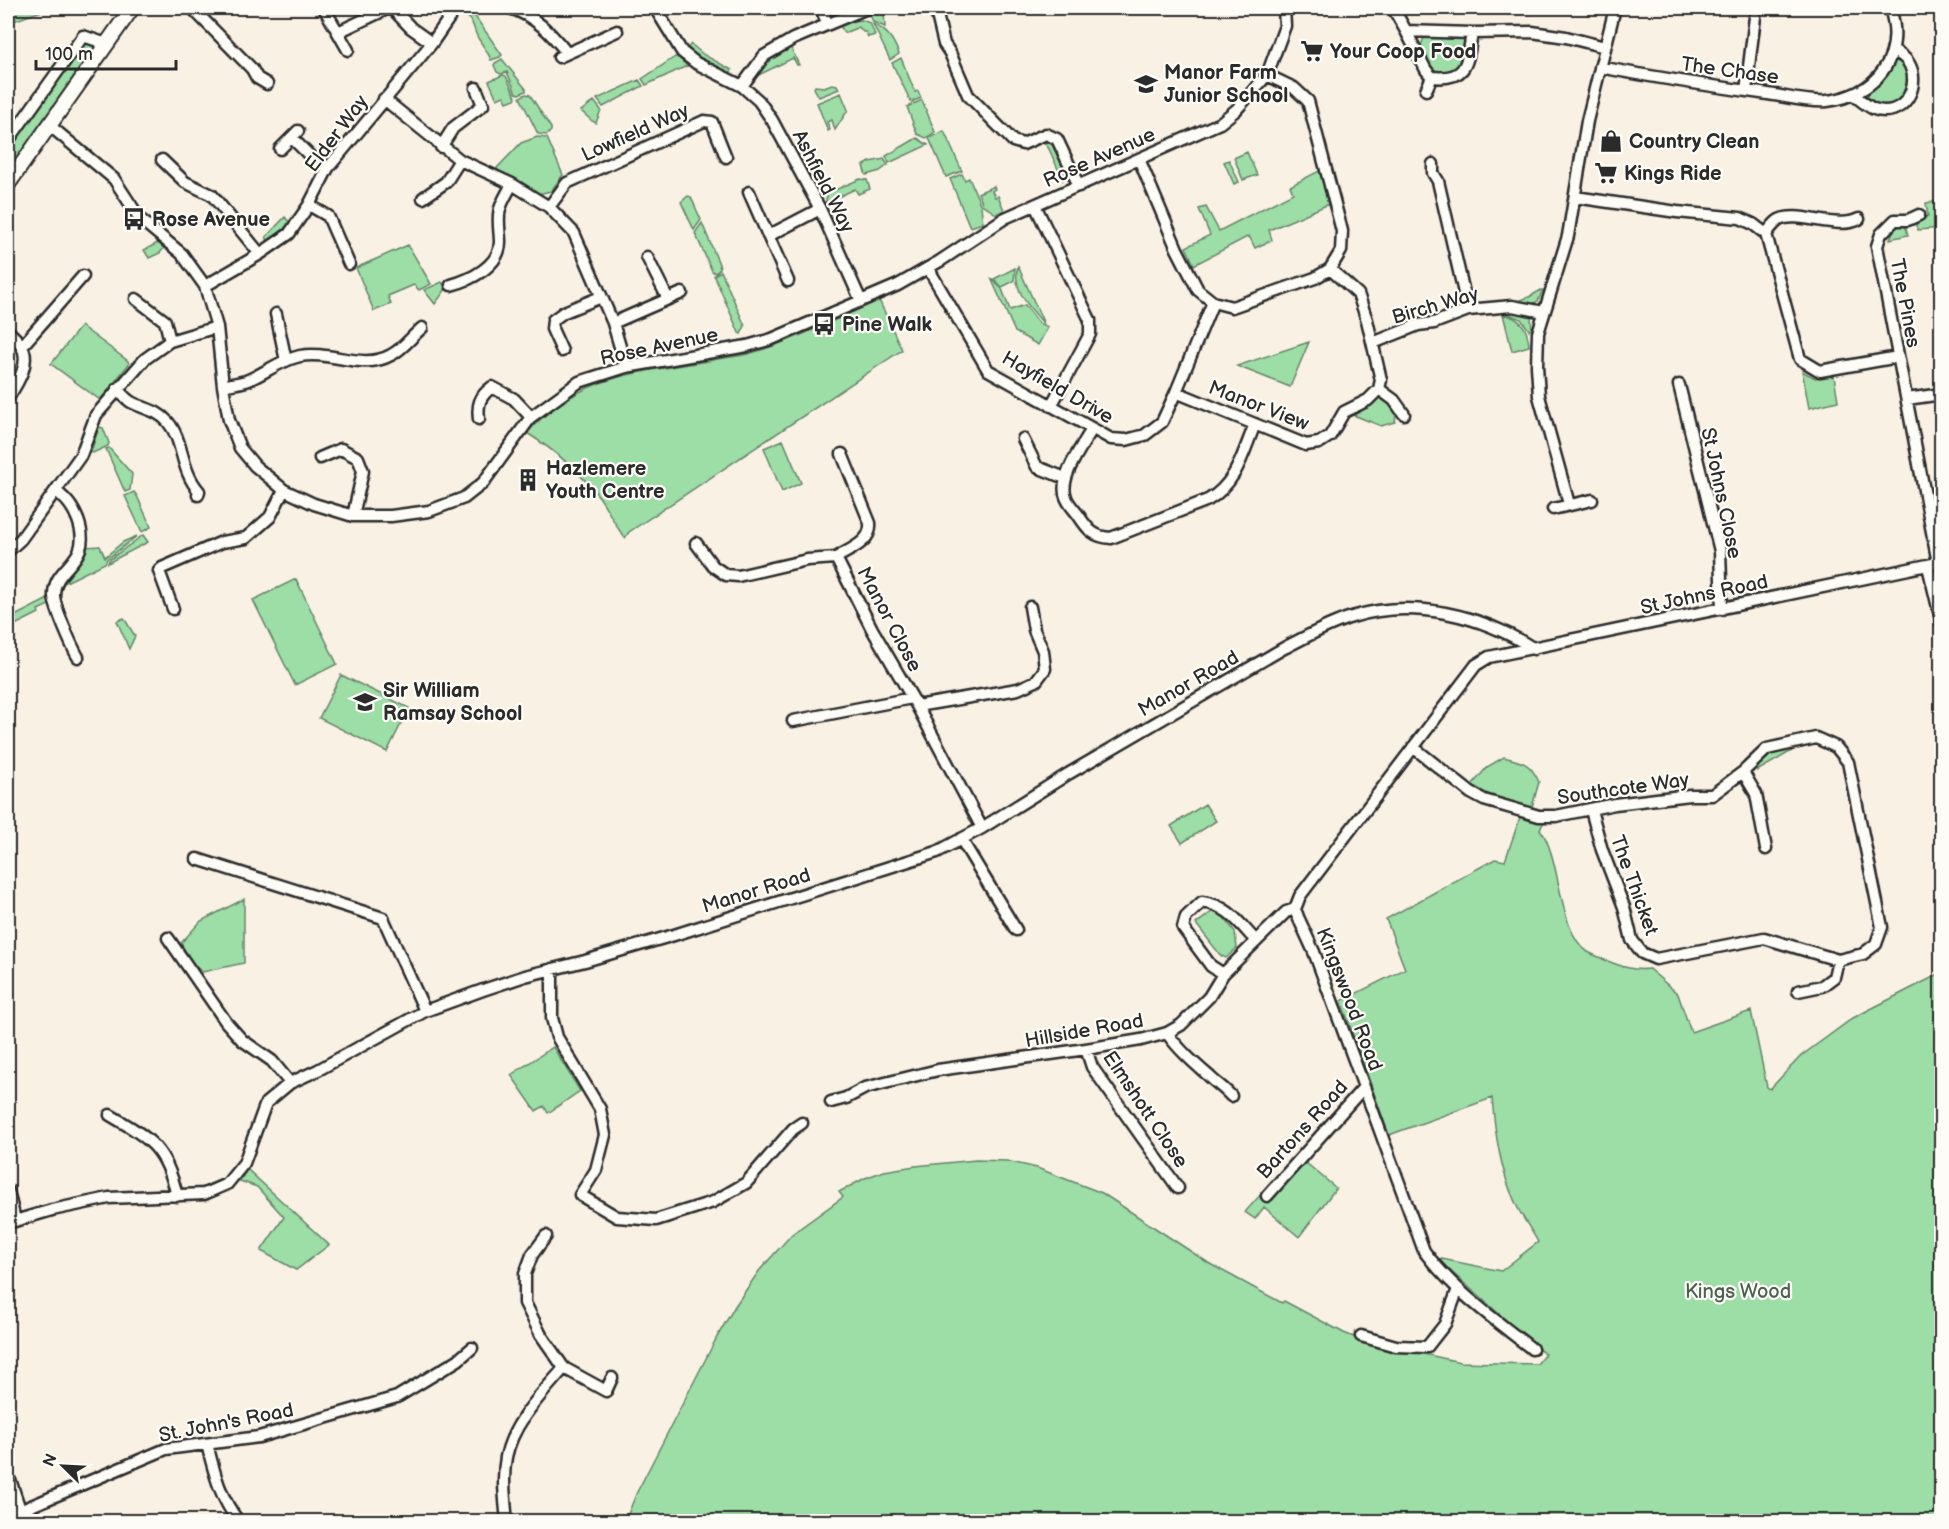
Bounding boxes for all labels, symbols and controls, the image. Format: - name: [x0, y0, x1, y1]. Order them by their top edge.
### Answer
- scale bar: [36, 33, 176, 71]
- supermarket icon: Your Coop Food: [1299, 38, 1325, 64]
- place label: Your Coop Food: [1330, 40, 1476, 64]
- text: 100 m: [45, 44, 93, 65]
- street label: The Chase: [1680, 52, 1780, 90]
- place label: Manor Farm Junior School: [1164, 61, 1288, 108]
- school or university icon: Manor Farm Junior School: [1133, 71, 1159, 97]
- street label: Elder Way: [300, 90, 373, 177]
- street label: Lowfield Way: [578, 99, 693, 167]
- street label: Rose Avenue: [1040, 123, 1159, 193]
- street label: Ashfield Way: [787, 126, 859, 237]
- shop icon: Country Clean: [1598, 128, 1624, 154]
- place label: Country Clean: [1629, 130, 1759, 154]
- supermarket icon: Kings Ride: [1593, 160, 1619, 186]
- place label: Kings Ride: [1624, 162, 1722, 186]
- bus stop icon: Rose Avenue: [121, 206, 147, 232]
- place label: Rose Avenue: [152, 208, 270, 232]
- street label: The Pines: [1885, 257, 1925, 350]
- street label: Birch Way: [1389, 282, 1481, 330]
- bus stop icon: Pine Walk: [811, 311, 837, 337]
- place label: Pine Walk: [842, 313, 932, 337]
- street label: Rose Avenue: [598, 323, 720, 371]
- street label: Hayfield Drive: [997, 346, 1118, 430]
- street label: Manor View: [1205, 376, 1313, 436]
- street label: St Johns Close: [1695, 426, 1747, 561]
- place label: Hazlemere Youth Centre: [546, 457, 665, 504]
- building icon: Hazlemere Youth Centre: [515, 467, 541, 493]
- street label: Manor Close: [851, 563, 927, 676]
- street label: St Johns Road: [1638, 570, 1770, 620]
- street label: Manor Road: [1134, 645, 1243, 722]
- place label: Sir William Ramsay School: [383, 679, 522, 726]
- school or university icon: Sir William Ramsay School: [352, 689, 378, 715]
- street label: Southcote Way: [1556, 768, 1691, 810]
- street label: The Thicket: [1605, 832, 1663, 939]
- street label: Manor Road: [699, 863, 813, 919]
- street label: Kingswood Road: [1311, 924, 1387, 1074]
- street label: Hillside Road: [1023, 1009, 1145, 1053]
- street label: Elmshott Close: [1097, 1047, 1193, 1173]
- street label: Bartons Road: [1252, 1075, 1353, 1184]
- park label: Kings Wood: [1685, 1280, 1791, 1304]
- street label: St. John's Road: [157, 1398, 296, 1448]
- north arrow: [33, 1436, 93, 1496]
- text: N: [40, 1451, 62, 1470]

